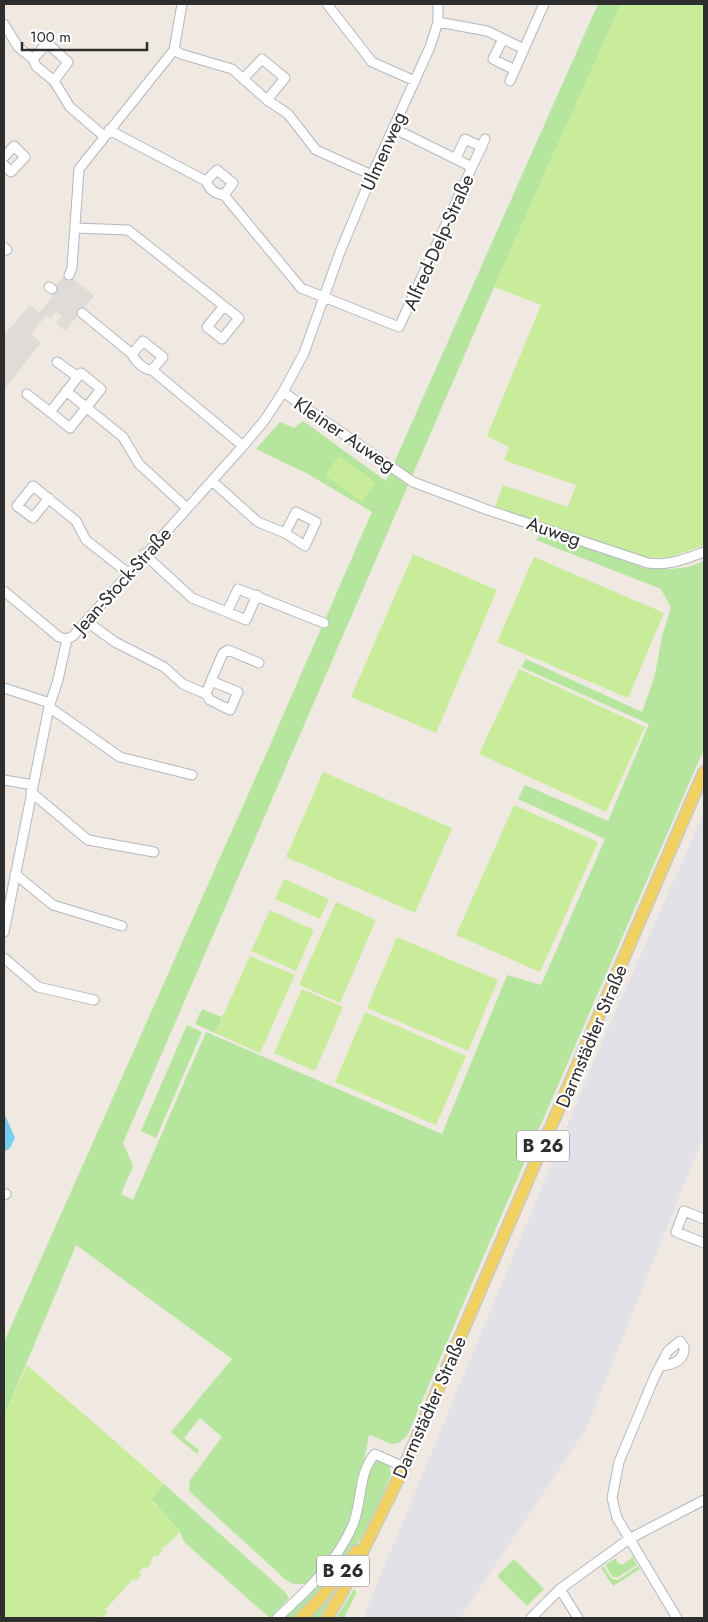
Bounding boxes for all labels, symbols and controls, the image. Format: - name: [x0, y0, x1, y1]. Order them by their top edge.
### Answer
- scale bar: [22, 20, 148, 52]
- text: 100 m: [30, 26, 71, 48]
- street label: Ulmenweg: [354, 107, 413, 195]
- street label: Alfred-Delp-Straße: [396, 170, 481, 314]
- street label: Kleiner Auweg: [289, 390, 401, 478]
- street label: Auweg: [523, 510, 584, 553]
- street label: Jean-Stock-Straße: [65, 521, 178, 642]
- street label: Darmstädter Straße: [549, 960, 634, 1112]
- road number: B 26: [517, 1130, 569, 1162]
- street label: Darmstädter Straße: [386, 1331, 473, 1483]
- road number: B 26: [317, 1555, 369, 1586]

